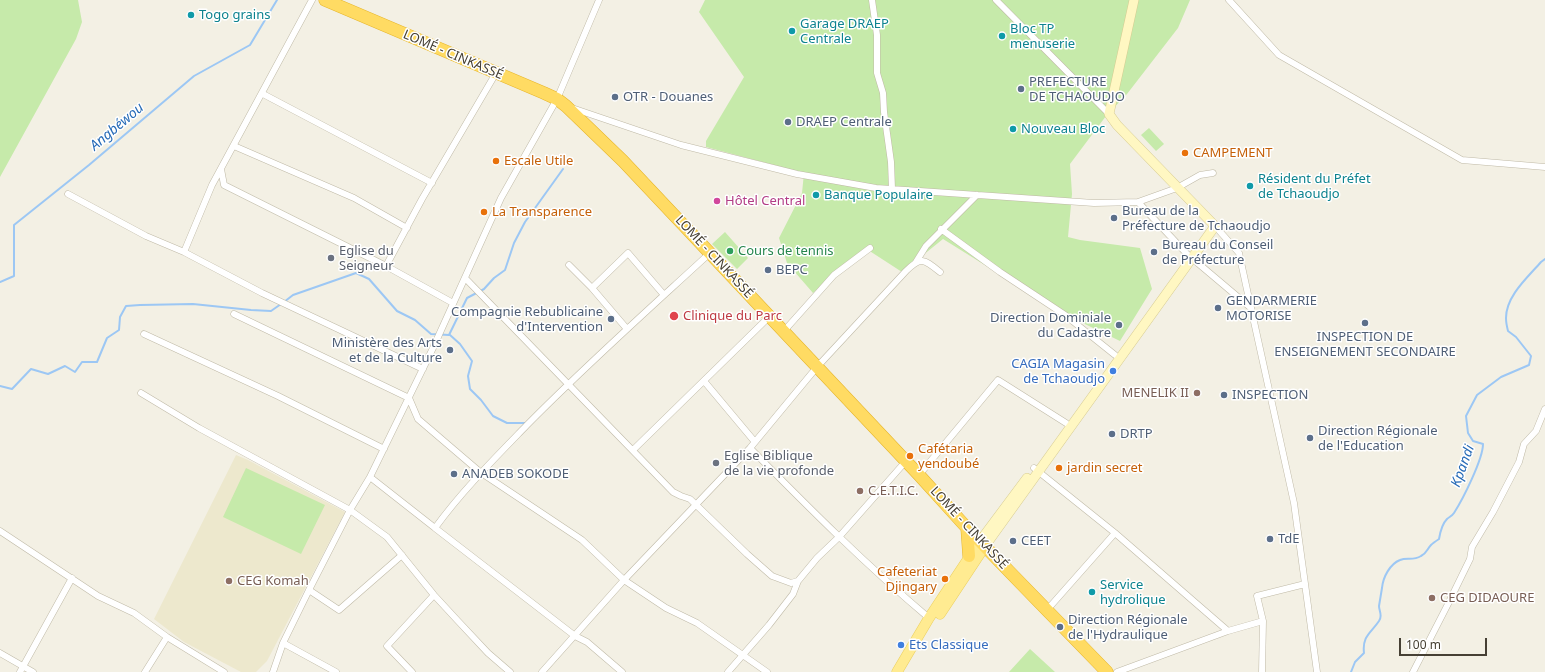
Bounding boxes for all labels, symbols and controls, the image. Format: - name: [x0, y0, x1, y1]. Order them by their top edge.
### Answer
- place label: Togo grains: [199, 7, 270, 23]
- marker: Togo grains: [186, 10, 196, 20]
- place label: Garage DRAEP Centrale: [800, 16, 889, 47]
- place label: Bloc TP menuserie: [1010, 21, 1075, 52]
- marker: Garage DRAEP Centrale: [787, 26, 797, 36]
- street label: LOMÉ - CINKASSÉ: [401, 27, 505, 83]
- marker: Bloc TP menuserie: [997, 31, 1007, 41]
- place label: PREFECTURE DE TCHAOUDJO: [1029, 74, 1125, 105]
- marker: PREFECTURE DE TCHAOUDJO: [1016, 84, 1026, 94]
- place label: OTR - Douanes: [623, 89, 713, 105]
- marker: OTR - Douanes: [610, 92, 620, 102]
- water label: Angbéwou: [87, 100, 147, 154]
- place label: DRAEP Centrale: [796, 114, 892, 130]
- marker: DRAEP Centrale: [783, 117, 793, 127]
- place label: Nouveau Bloc: [1021, 121, 1105, 137]
- marker: Nouveau Bloc: [1008, 124, 1018, 134]
- place label: CAMPEMENT: [1193, 145, 1273, 161]
- marker: CAMPEMENT: [1180, 148, 1190, 158]
- place label: Escale Utile: [504, 153, 573, 169]
- marker: Escale Utile: [491, 156, 501, 166]
- place label: Résident du Préfet de Tchaoudjo: [1258, 171, 1371, 202]
- marker: Résident du Préfet de Tchaoudjo: [1245, 181, 1255, 191]
- place label: Banque Populaire: [824, 187, 933, 203]
- marker: Banque Populaire: [811, 190, 821, 200]
- place label: Hôtel Central: [725, 193, 805, 209]
- marker: Hôtel Central: [712, 196, 722, 206]
- place label: Bureau de la Préfecture de Tchaoudjo: [1122, 203, 1271, 234]
- place label: La Transparence: [492, 204, 592, 220]
- marker: La Transparence: [479, 207, 489, 217]
- street label: LOMÉ - CINKASSÉ: [672, 213, 756, 301]
- marker: Bureau de la Préfecture de Tchaoudjo: [1109, 213, 1119, 223]
- place label: Bureau du Conseil de Préfecture: [1162, 237, 1273, 268]
- place label: Eglise du Seigneur: [339, 243, 394, 274]
- place label: Cours de tennis: [738, 243, 833, 259]
- marker: Cours de tennis: [725, 246, 735, 256]
- marker: Bureau du Conseil de Préfecture: [1149, 247, 1159, 257]
- marker: Eglise du Seigneur: [326, 253, 336, 263]
- place label: BEPC: [776, 262, 808, 278]
- marker: BEPC: [763, 265, 773, 275]
- place label: GENDARMERIE MOTORISE: [1226, 293, 1317, 324]
- marker: GENDARMERIE MOTORISE: [1213, 303, 1223, 313]
- place label: Compagnie Rebublicaine d'Intervention: [451, 304, 603, 335]
- place label: Clinique du Parc: [683, 308, 782, 324]
- marker: Clinique du Parc: [668, 310, 680, 322]
- place label: Direction Dominiale du Cadastre: [990, 310, 1111, 341]
- marker: Compagnie Rebublicaine d'Intervention: [606, 314, 616, 324]
- marker: INSPECTION DE ENSEIGNEMENT SECONDAIRE: [1360, 318, 1370, 328]
- marker: Direction Dominiale du Cadastre: [1114, 320, 1124, 330]
- place label: INSPECTION DE ENSEIGNEMENT SECONDAIRE: [1274, 329, 1456, 360]
- place label: Ministère des Arts et de la Culture: [332, 335, 442, 366]
- marker: Ministère des Arts et de la Culture: [445, 345, 455, 355]
- place label: CAGIA Magasin de Tchaoudjo: [1011, 356, 1105, 387]
- marker: CAGIA Magasin de Tchaoudjo: [1108, 366, 1118, 376]
- place label: MENELIK II: [1121, 385, 1189, 401]
- place label: INSPECTION: [1232, 387, 1308, 403]
- marker: MENELIK II: [1192, 388, 1202, 398]
- marker: INSPECTION: [1219, 390, 1229, 400]
- place label: Direction Régionale de l'Education: [1318, 423, 1437, 454]
- place label: DRTP: [1120, 426, 1153, 442]
- marker: DRTP: [1107, 429, 1117, 439]
- marker: Direction Régionale de l'Education: [1305, 433, 1315, 443]
- place label: Cafétaria yendoubé: [918, 441, 979, 472]
- water label: Kpandi: [1448, 443, 1478, 489]
- place label: Eglise Biblique de la vie profonde: [724, 448, 834, 479]
- marker: Cafétaria yendoubé: [905, 451, 915, 461]
- marker: Eglise Biblique de la vie profonde: [711, 458, 721, 468]
- place label: jardin secret: [1067, 460, 1142, 476]
- marker: jardin secret: [1054, 463, 1064, 473]
- place label: ANADEB SOKODE: [462, 466, 569, 482]
- marker: ANADEB SOKODE: [449, 469, 459, 479]
- place label: C.E.T.I.C.: [868, 483, 918, 499]
- street label: LOMÉ - CINKASSÉ: [927, 484, 1011, 572]
- marker: C.E.T.I.C.: [855, 486, 865, 496]
- place label: TdE: [1278, 531, 1300, 547]
- place label: CEET: [1021, 533, 1051, 549]
- marker: TdE: [1265, 534, 1275, 544]
- marker: CEET: [1008, 536, 1018, 546]
- place label: Cafeteriat Djingary: [877, 564, 937, 595]
- place label: CEG Komah: [237, 573, 309, 589]
- marker: Cafeteriat Djingary: [940, 574, 950, 584]
- marker: CEG Komah: [224, 576, 234, 586]
- place label: Service hydrolique: [1100, 577, 1166, 608]
- marker: Service hydrolique: [1087, 587, 1097, 597]
- place label: CEG DIDAOURE: [1440, 590, 1534, 606]
- marker: CEG DIDAOURE: [1427, 593, 1437, 603]
- place label: Direction Régionale de l'Hydraulique: [1068, 612, 1187, 643]
- marker: Direction Régionale de l'Hydraulique: [1055, 622, 1065, 632]
- scale bar: [1401, 630, 1489, 656]
- text: 100 m: [1406, 636, 1441, 653]
- place label: Ets Classique: [909, 637, 989, 653]
- marker: Ets Classique: [896, 640, 906, 650]

